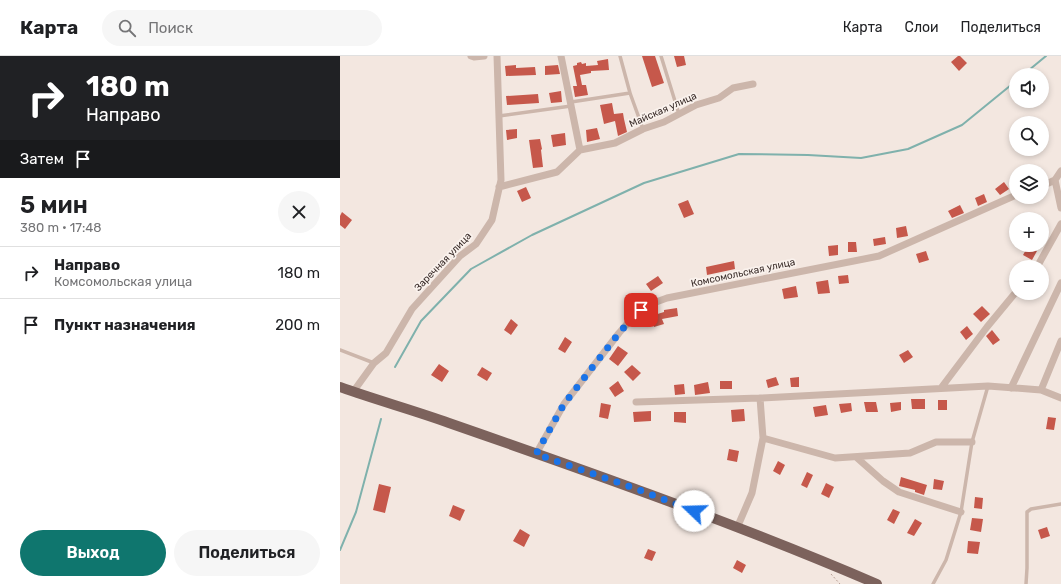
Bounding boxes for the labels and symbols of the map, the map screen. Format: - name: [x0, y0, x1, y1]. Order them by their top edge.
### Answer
- street label: Майская улица: [627, 90, 699, 130]
- street label: Заречная улица: [412, 230, 474, 294]
- street label: Комсомольская улица: [690, 256, 796, 290]
- pin: [624, 293, 658, 327]
- position arrow: [673, 490, 715, 532]

